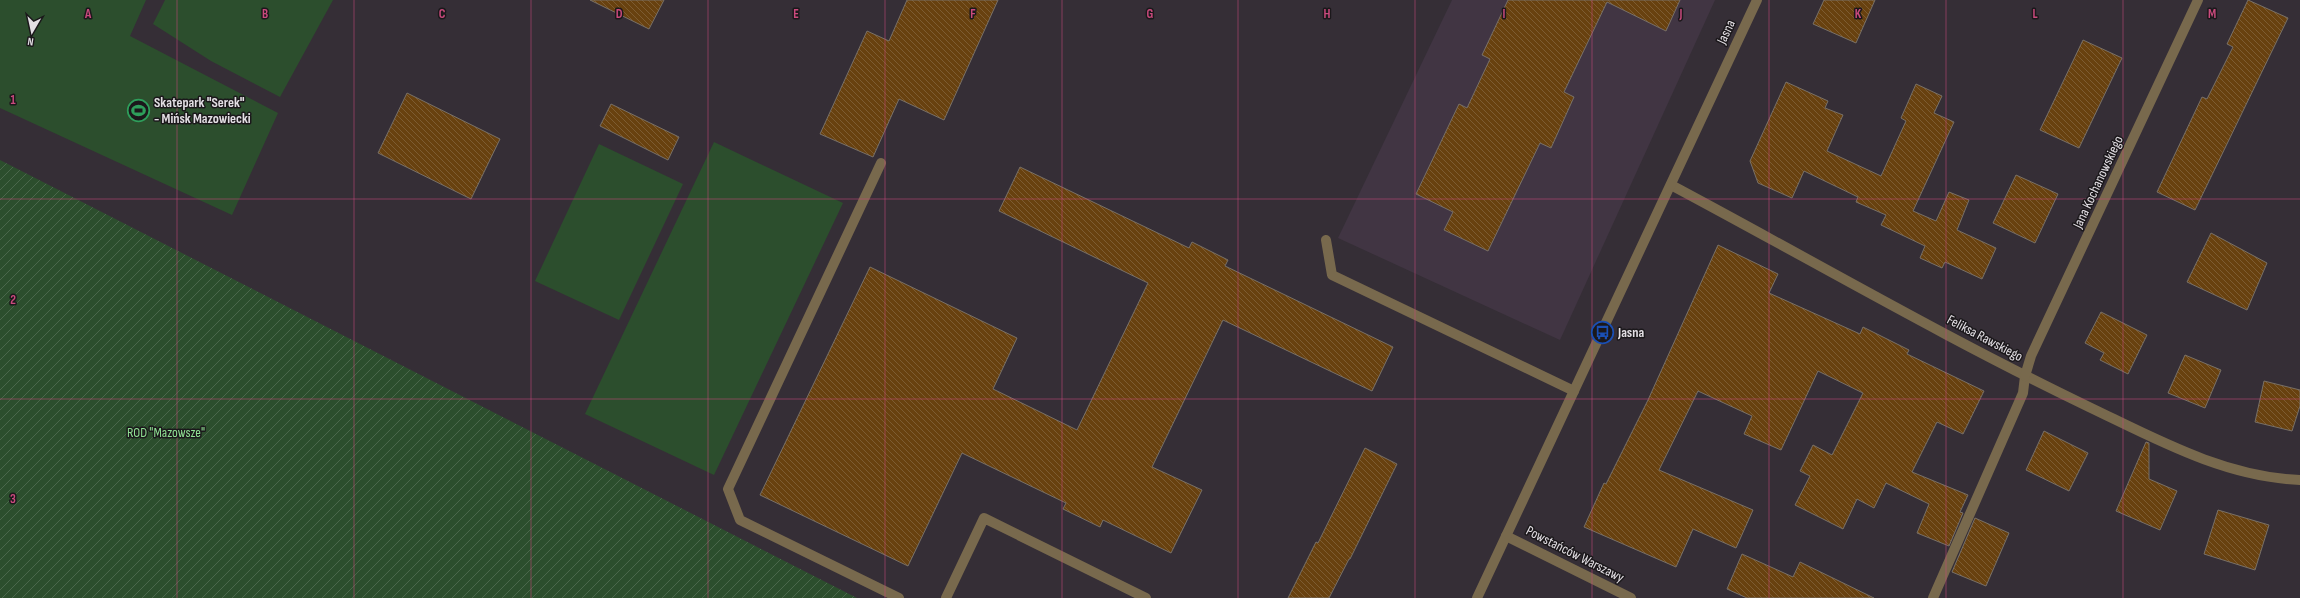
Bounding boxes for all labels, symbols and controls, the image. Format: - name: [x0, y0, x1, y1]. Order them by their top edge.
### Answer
- text: A: [84, 6, 92, 22]
- text: B: [262, 6, 268, 22]
- text: C: [439, 6, 446, 22]
- text: D: [616, 6, 623, 22]
- text: E: [793, 6, 799, 22]
- text: F: [970, 6, 976, 22]
- text: G: [1147, 6, 1154, 22]
- text: H: [1324, 6, 1331, 22]
- text: I: [1503, 6, 1506, 22]
- text: J: [1679, 6, 1683, 22]
- text: K: [1855, 6, 1862, 22]
- text: L: [2032, 6, 2038, 22]
- text: M: [2208, 6, 2216, 22]
- north arrow: [12, 12, 52, 52]
- street label: Jasna: [1713, 17, 1739, 48]
- text: N: [26, 34, 34, 48]
- text: 1: [10, 92, 16, 108]
- place label: Skatepark "Serek" - Mińsk Mazowiecki: [154, 94, 251, 127]
- sports icon: Skatepark "Serek" - Mińsk Mazowiecki: [126, 97, 152, 123]
- street label: Jana Kochanowskiego: [2069, 133, 2127, 232]
- text: 2: [10, 292, 16, 308]
- street label: Feliksa Rawskiego: [1944, 311, 2026, 365]
- bus stop icon: Jasna: [1589, 319, 1615, 345]
- place label: Jasna: [1617, 324, 1644, 341]
- park label: ROD "Mazowsze": [127, 424, 205, 441]
- text: 3: [10, 491, 16, 507]
- street label: Powstańców Warszawy: [1523, 522, 1627, 586]

